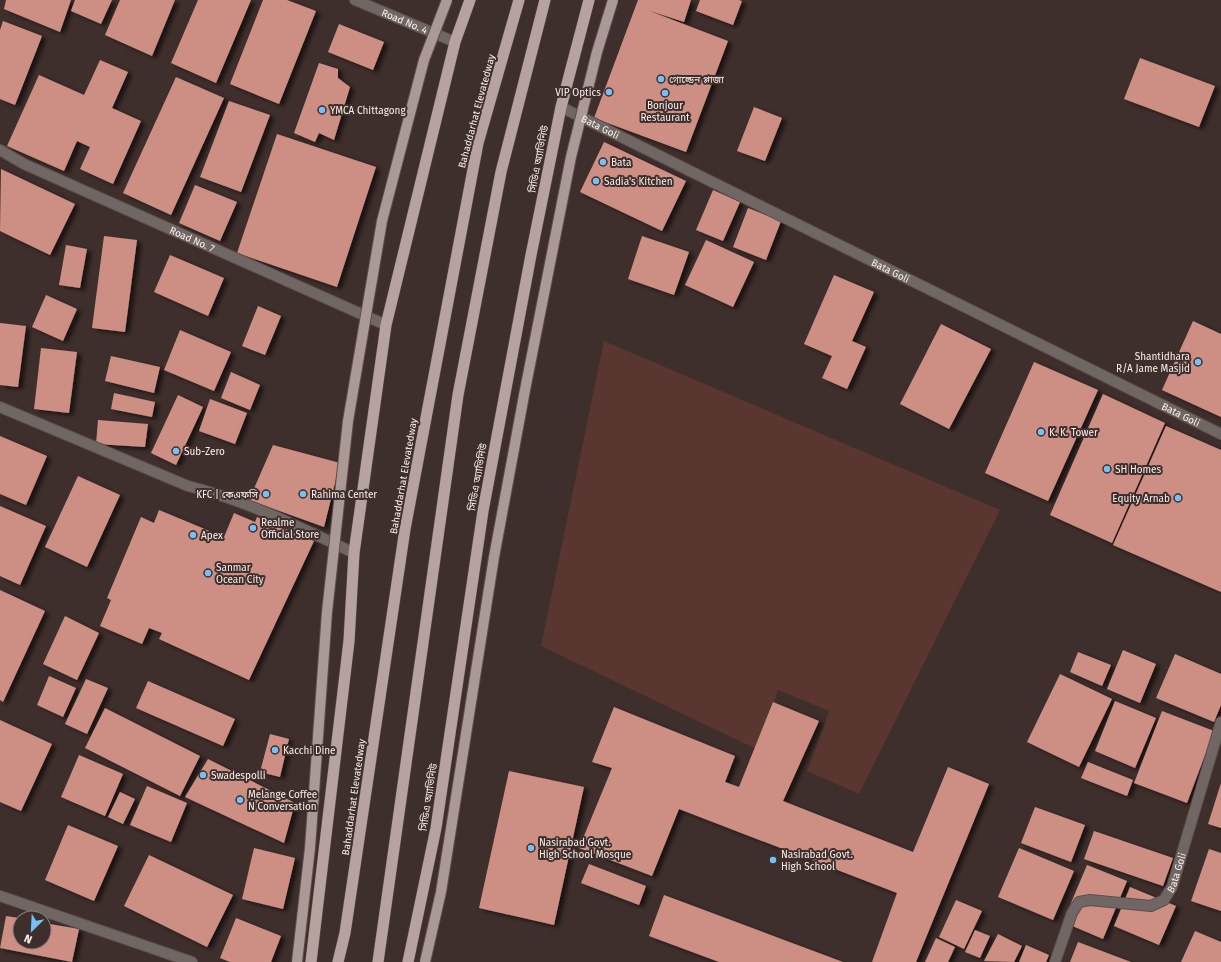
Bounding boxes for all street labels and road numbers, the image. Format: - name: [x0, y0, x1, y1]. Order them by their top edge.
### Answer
- street label: Road No. 4: [380, 7, 430, 37]
- street label: Bahaddarhat Elevatedway: [456, 53, 498, 170]
- street label: Bata Goli: [579, 113, 621, 142]
- street label: সিডিএ অ্যাভিনিউ: [526, 124, 552, 195]
- street label: Road No. 7: [168, 225, 217, 255]
- street label: Bata Goli: [869, 257, 912, 286]
- street label: Bata Goli: [1160, 401, 1202, 430]
- street label: Bahaddarhat Elevatedway: [388, 417, 420, 535]
- street label: সিডিএ অ্যাভিনিউ: [466, 442, 490, 513]
- street label: Bahaddarhat Elevatedway: [340, 738, 368, 856]
- street label: সিডিএ অ্যাভিনিউ: [418, 762, 440, 833]
- street label: Bata Goli: [1165, 851, 1189, 895]

